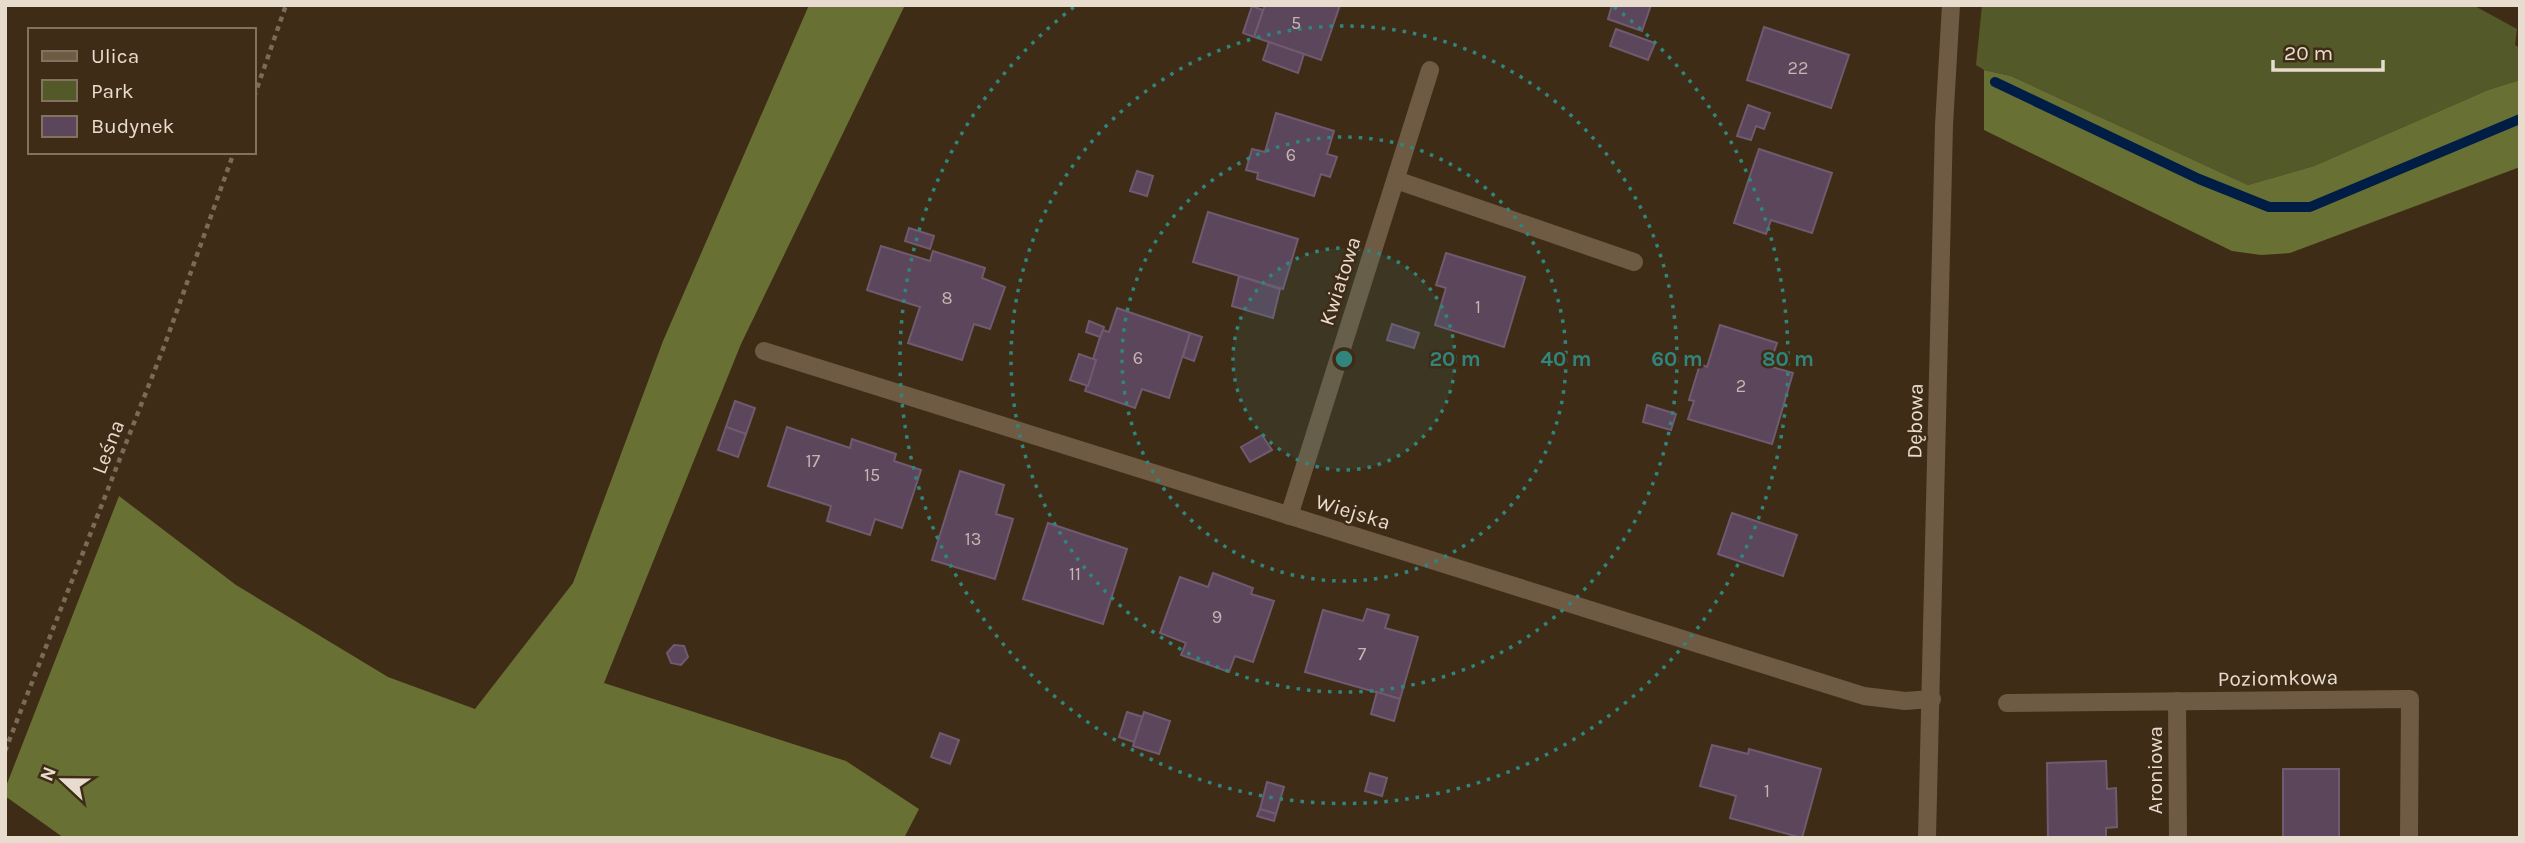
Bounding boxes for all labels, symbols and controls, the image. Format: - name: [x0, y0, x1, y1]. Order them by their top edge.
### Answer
- house number: 5: [1291, 12, 1301, 34]
- legend: [28, 28, 256, 154]
- scale bar: [2273, 28, 2383, 72]
- text: 20 m: [2284, 41, 2333, 65]
- text: Ulica: [91, 44, 139, 68]
- house number: 22: [1788, 57, 1808, 79]
- text: Park: [91, 79, 134, 103]
- text: Budynek: [91, 114, 174, 138]
- house number: 6: [1286, 144, 1296, 166]
- street label: Kwiatowa: [1314, 234, 1366, 328]
- house number: 8: [941, 287, 953, 309]
- house number: 1: [1475, 296, 1481, 318]
- house number: 6: [1133, 347, 1143, 369]
- centre of rings: [1332, 347, 1356, 371]
- text: 20 m: [1429, 347, 1481, 371]
- text: 40 m: [1540, 347, 1592, 371]
- text: 60 m: [1651, 347, 1703, 371]
- text: 80 m: [1762, 347, 1814, 371]
- house number: 2: [1736, 375, 1746, 397]
- street label: Dębowa: [1902, 383, 1928, 459]
- street label: Leśna: [87, 417, 129, 477]
- house number: 17: [806, 450, 821, 472]
- house number: 15: [864, 464, 880, 486]
- street label: Wiejska: [1313, 489, 1393, 535]
- house number: 13: [965, 528, 981, 550]
- house number: 11: [1069, 563, 1081, 585]
- house number: 9: [1212, 606, 1222, 628]
- house number: 7: [1358, 643, 1367, 665]
- street label: Poziomkowa: [2218, 665, 2338, 691]
- street label: Aroniowa: [2143, 726, 2167, 814]
- north arrow: [28, 745, 98, 815]
- text: N: [35, 764, 61, 784]
- house number: 1: [1764, 780, 1770, 802]

